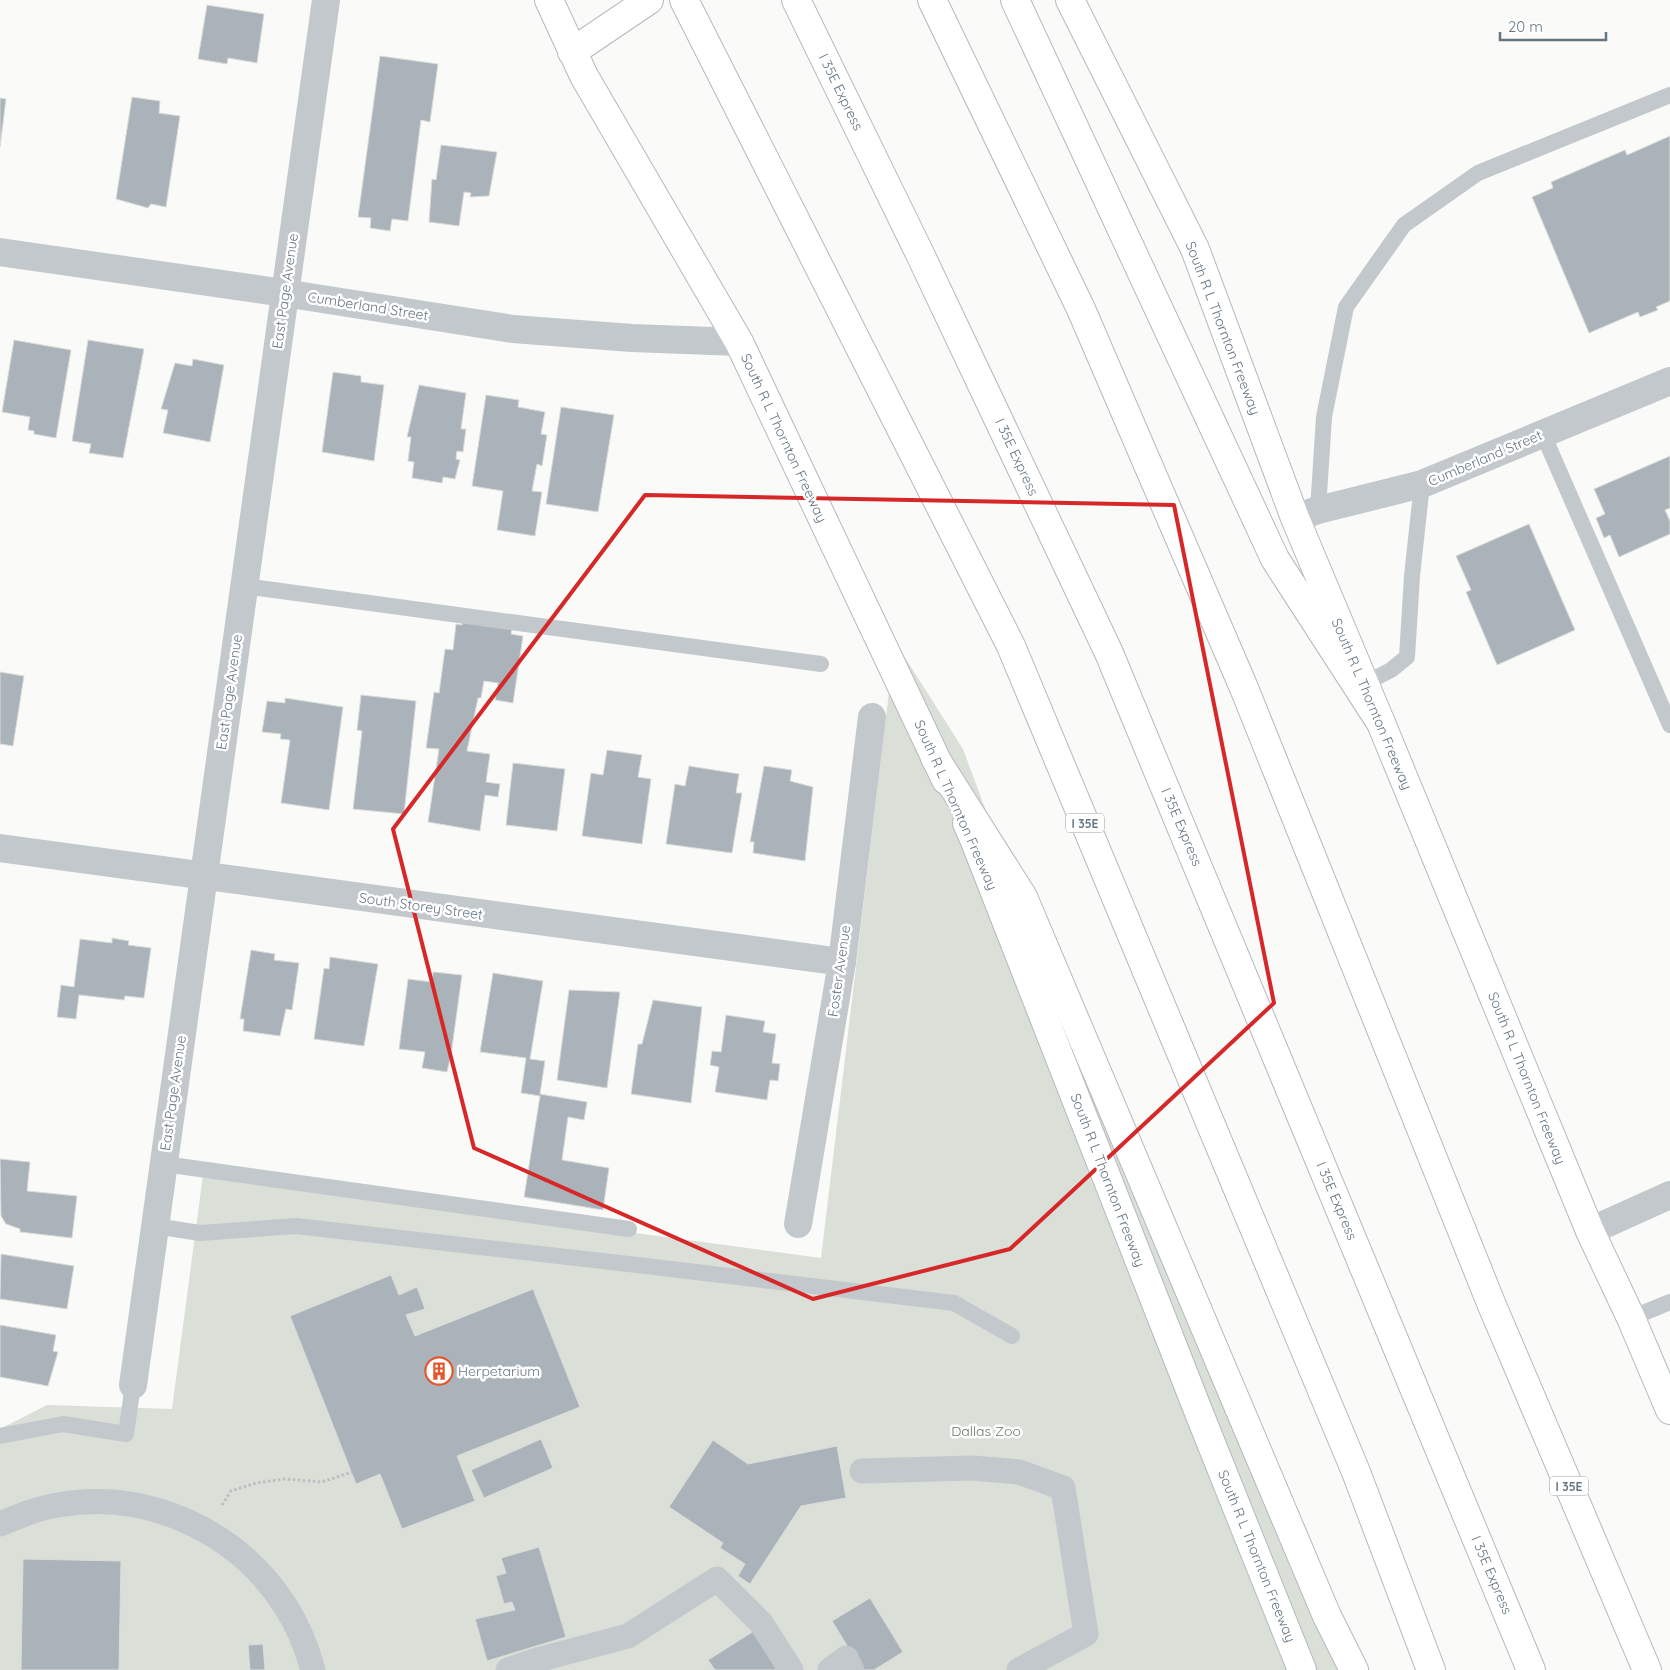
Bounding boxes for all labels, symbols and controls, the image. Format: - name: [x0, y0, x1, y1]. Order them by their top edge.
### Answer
- scale bar: [1500, 10, 1606, 42]
- text: 20 m: [1508, 17, 1543, 36]
- street label: I 35E Express: [815, 51, 867, 133]
- street label: East Page Avenue: [268, 232, 302, 350]
- street label: South R L Thornton Freeway: [1182, 239, 1264, 417]
- street label: Cumberland Street: [306, 288, 430, 324]
- street label: South R L Thornton Freeway: [737, 351, 831, 525]
- street label: I 35E Express: [991, 415, 1043, 499]
- street label: Cumberland Street: [1425, 426, 1545, 490]
- street label: South R L Thornton Freeway: [1328, 616, 1416, 792]
- street label: East Page Avenue: [212, 633, 246, 751]
- street label: South R L Thornton Freeway: [910, 717, 1002, 893]
- street label: I 35E Express: [1157, 785, 1207, 869]
- road number: I 35E: [1066, 814, 1104, 832]
- street label: South Storey Street: [358, 888, 484, 924]
- street label: Foster Avenue: [824, 924, 854, 1018]
- street label: South R L Thornton Freeway: [1484, 989, 1570, 1167]
- street label: East Page Avenue: [156, 1034, 190, 1152]
- street label: South R L Thornton Freeway: [1067, 1091, 1149, 1269]
- street label: I 35E Express: [1312, 1159, 1362, 1243]
- building icon: Herpetarium: [424, 1356, 454, 1386]
- place label: Herpetarium: [458, 1362, 540, 1380]
- park label: Dallas Zoo: [951, 1422, 1021, 1440]
- street label: South R L Thornton Freeway: [1214, 1467, 1300, 1645]
- road number: I 35E: [1550, 1476, 1588, 1495]
- street label: I 35E Express: [1467, 1533, 1517, 1617]

